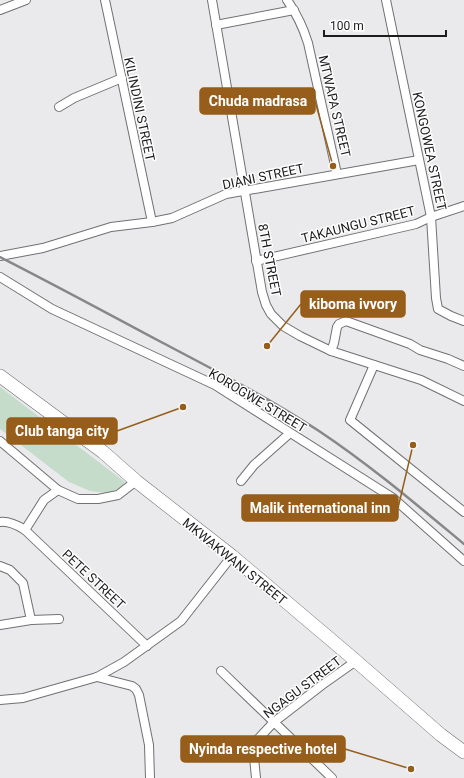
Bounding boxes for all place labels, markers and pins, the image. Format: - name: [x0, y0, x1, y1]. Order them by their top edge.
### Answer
- callout: Chuda madrasa: [200, 88, 315, 114]
- callout: kiboma ivvory: [301, 291, 405, 317]
- callout: Club tanga city: [7, 418, 117, 444]
- callout: Malik international inn: [242, 495, 398, 521]
- callout: Nyinda respective hotel: [181, 736, 345, 762]

